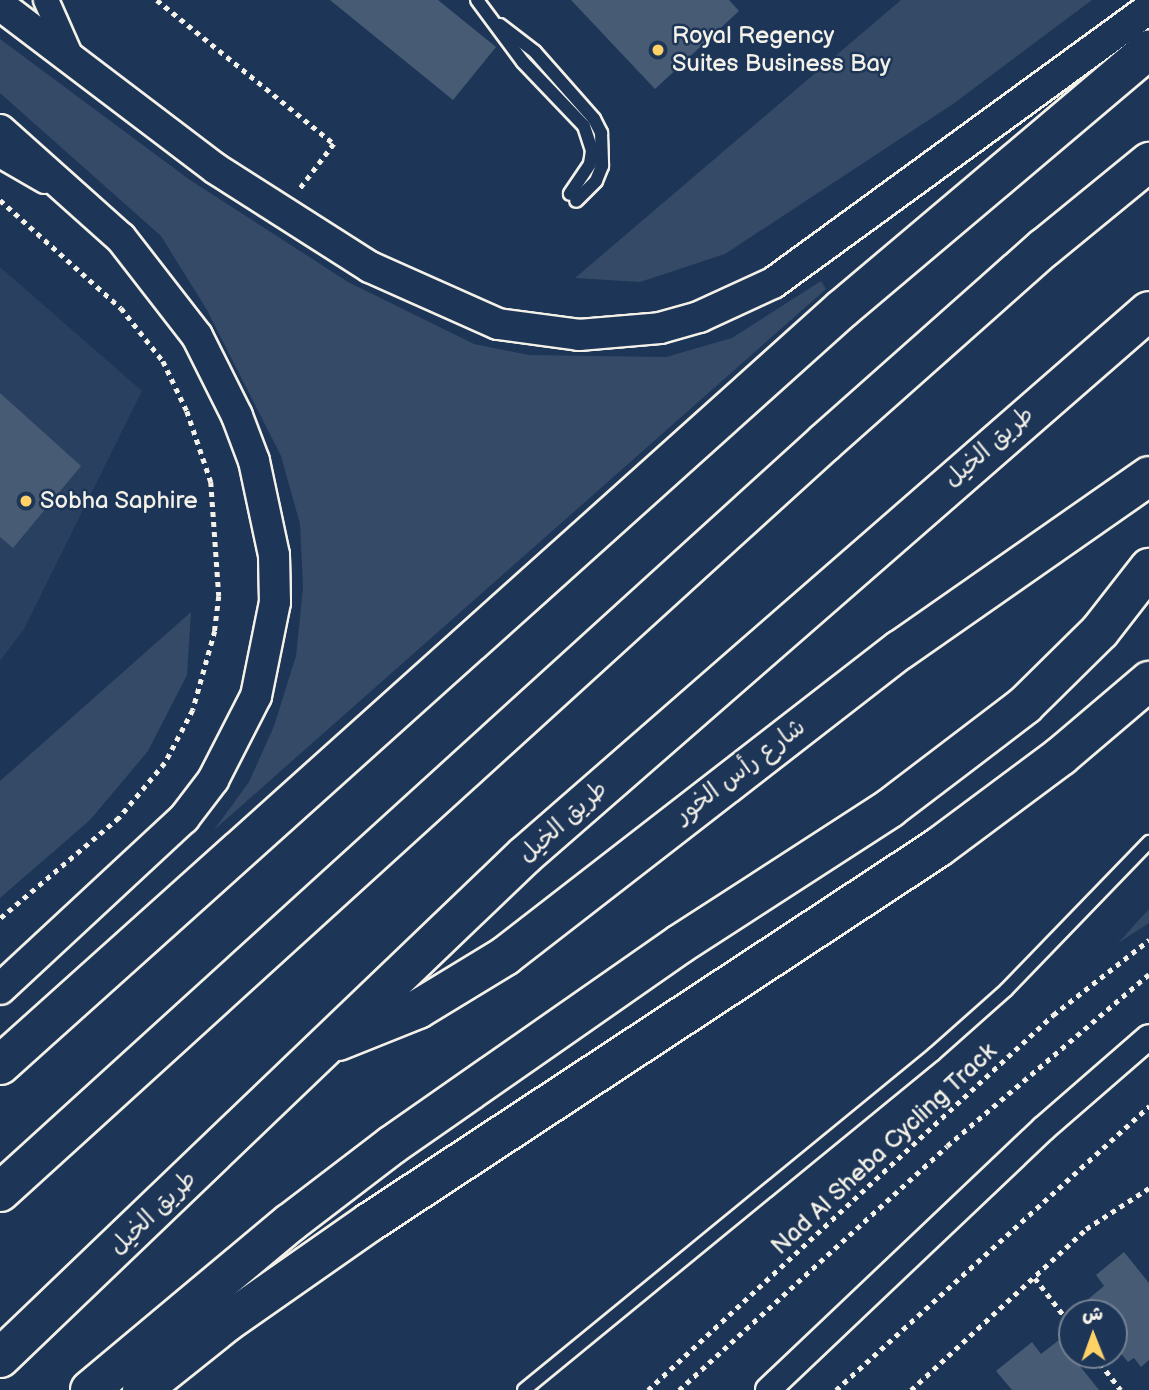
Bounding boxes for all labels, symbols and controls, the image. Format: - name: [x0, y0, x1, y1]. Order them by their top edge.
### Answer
- place label: Royal Regency Suites Business Bay: [672, 22, 891, 78]
- marker: Royal Regency Suites Business Bay: [650, 42, 666, 58]
- street label: طريق الخيل: [938, 400, 1040, 494]
- place label: Sobha Saphire: [40, 487, 198, 515]
- marker: Sobha Saphire: [18, 493, 34, 509]
- street label: شارع رأس الخور: [669, 713, 811, 829]
- street label: طريق الخيل: [513, 775, 613, 869]
- street label: Nad Al Sheba Cycling Track: [765, 1037, 1003, 1261]
- street label: طريق الخيل: [104, 1165, 202, 1261]
- north arrow: [1058, 1299, 1128, 1369]
- text: ش: [1082, 1303, 1103, 1326]

